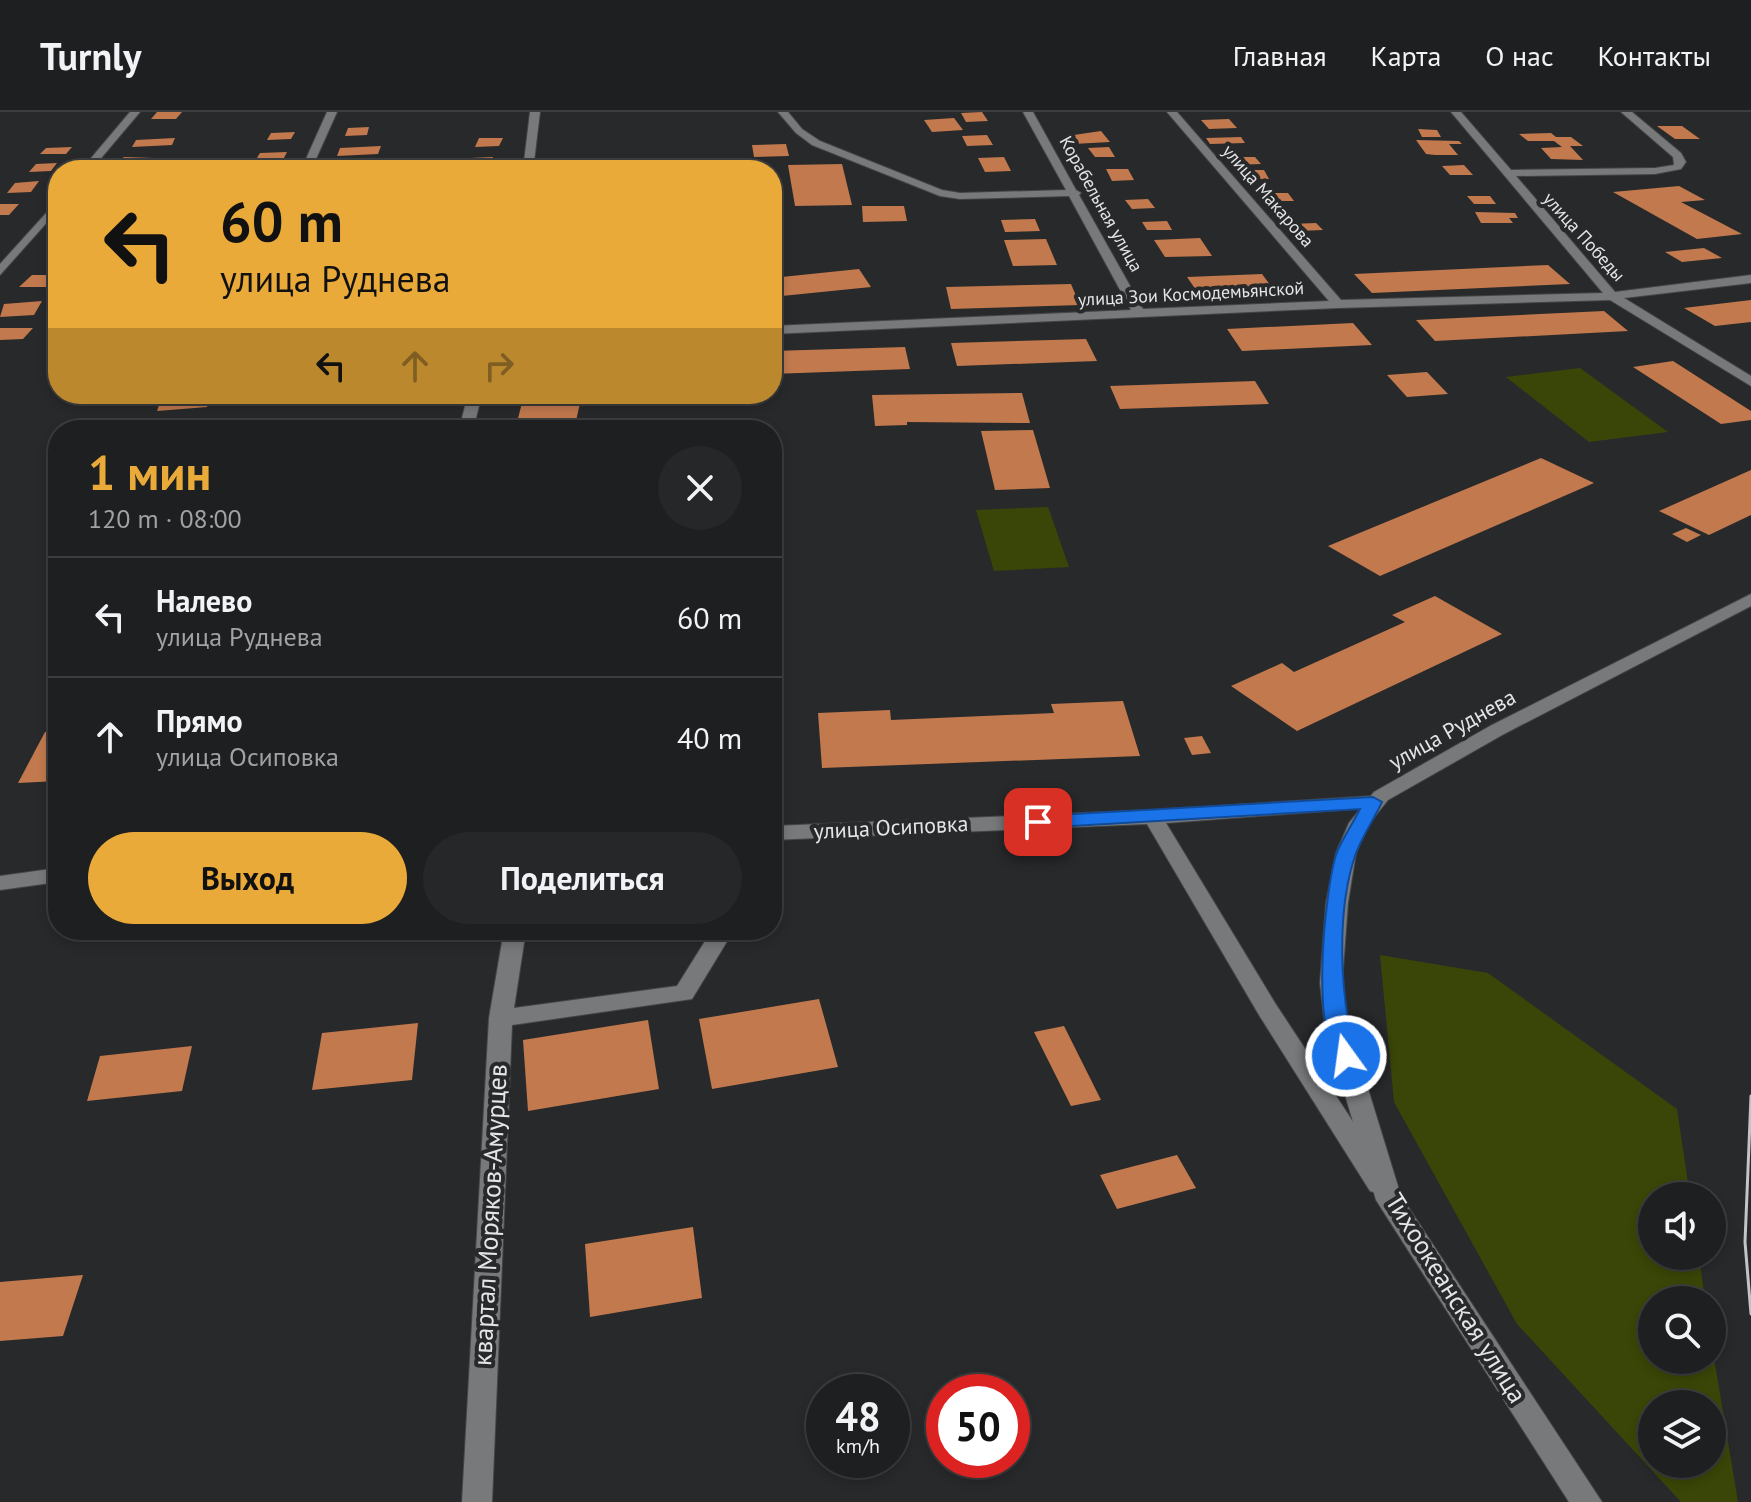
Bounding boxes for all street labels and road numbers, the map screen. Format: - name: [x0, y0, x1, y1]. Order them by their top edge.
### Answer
- street label: Корабельная улица: [1055, 132, 1148, 276]
- street label: улица Макарова: [1218, 140, 1319, 252]
- street label: улица Победы: [1538, 187, 1630, 286]
- street label: улица Зои Космодемьянской: [1077, 276, 1305, 311]
- street label: улица Руднева: [1384, 683, 1520, 775]
- street label: улица Осиповка: [813, 809, 969, 845]
- street label: квартал Моряков-Амурцев: [465, 1063, 514, 1367]
- street label: Тихоокеанская улица: [1379, 1187, 1534, 1409]

